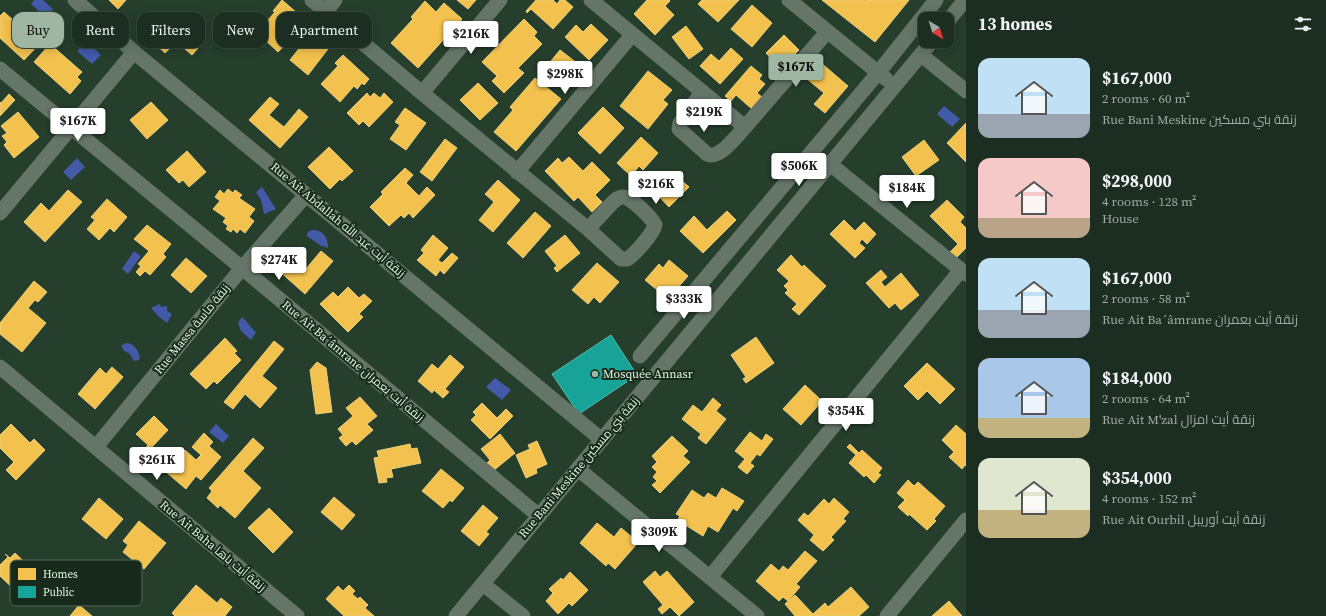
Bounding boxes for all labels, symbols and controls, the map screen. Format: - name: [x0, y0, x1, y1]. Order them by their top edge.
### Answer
- chip: Buy: [12, 12, 64, 48]
- chip: Rent: [72, 12, 129, 48]
- chip: Filters: [137, 12, 205, 48]
- chip: New: [213, 12, 268, 48]
- chip: Apartment: [276, 12, 372, 48]
- north arrow: [918, 12, 954, 48]
- map controls: [918, 12, 954, 48]
- text: 13 homes: [978, 12, 1052, 36]
- icon: filters: [1292, 13, 1314, 35]
- pin: $216K: [443, 21, 499, 55]
- text: $216K: [452, 25, 490, 42]
- pin: $167K: [768, 54, 824, 88]
- text: $167K: [777, 58, 815, 75]
- pin: $298K: [537, 61, 593, 95]
- text: $298K: [546, 65, 584, 82]
- text: $167,000: [1102, 66, 1172, 90]
- icon: home: [1010, 74, 1058, 122]
- text: 2 rooms · 60 m²: [1102, 90, 1190, 107]
- pin: $219K: [676, 99, 732, 133]
- text: $219K: [685, 103, 723, 120]
- pin: $167K: [50, 108, 106, 142]
- text: Rue Bani Meskine زنقة بني مسكين: [1102, 111, 1297, 128]
- text: $167K: [59, 112, 97, 129]
- pin: $506K: [771, 153, 827, 187]
- text: $506K: [780, 157, 818, 174]
- street label: Rue Ait Abdallah زنقة أيت عبد الله: [267, 159, 409, 281]
- text: $298,000: [1102, 169, 1172, 193]
- pin: $216K: [628, 171, 684, 205]
- icon: home: [1010, 174, 1058, 222]
- text: $216K: [637, 175, 675, 192]
- pin: $184K: [879, 175, 935, 209]
- text: $184K: [888, 179, 926, 196]
- text: 4 rooms · 128 m²: [1102, 193, 1197, 210]
- text: House: [1102, 210, 1139, 227]
- pin: $274K: [251, 247, 307, 281]
- text: $274K: [260, 251, 298, 268]
- text: $167,000: [1102, 266, 1172, 290]
- icon: home: [1010, 274, 1058, 322]
- street label: Rue Massa زنقة ماسة: [151, 281, 233, 377]
- pin: $333K: [656, 286, 712, 320]
- text: $333K: [665, 290, 703, 307]
- text: 2 rooms · 58 m²: [1102, 290, 1190, 307]
- street label: Rue Ait Ba´âmrane زنقة أيت بعمران: [279, 297, 427, 425]
- text: Rue Ait Ba´âmrane زنقة أيت بعمران: [1102, 311, 1298, 328]
- place label: Mosquée Annasr: [603, 366, 693, 382]
- text: $184,000: [1102, 366, 1172, 390]
- marker: Mosquée Annasr: [590, 369, 600, 379]
- icon: home: [1010, 374, 1058, 422]
- text: 2 rooms · 64 m²: [1102, 390, 1190, 407]
- street label: Rue Bani Meskine زنقة بني مسكين: [515, 393, 644, 542]
- pin: $354K: [818, 398, 874, 432]
- text: $354K: [827, 402, 865, 419]
- text: Rue Ait M'zal زنقة أيت امزال: [1102, 411, 1255, 428]
- pin: $261K: [129, 447, 185, 481]
- text: $261K: [138, 451, 176, 468]
- text: $354,000: [1102, 466, 1172, 490]
- icon: home: [1010, 474, 1058, 522]
- text: 4 rooms · 152 m²: [1102, 490, 1197, 507]
- street label: Rue Ait Baha زنقة أيت باها: [156, 497, 270, 595]
- text: Rue Ait Ourbil زنقة أيت أوريبل: [1102, 511, 1265, 528]
- pin: $309K: [631, 519, 687, 553]
- text: $309K: [640, 523, 678, 540]
- legend: [10, 560, 142, 606]
- text: Homes: [43, 567, 78, 582]
- text: Public: [43, 585, 75, 600]

